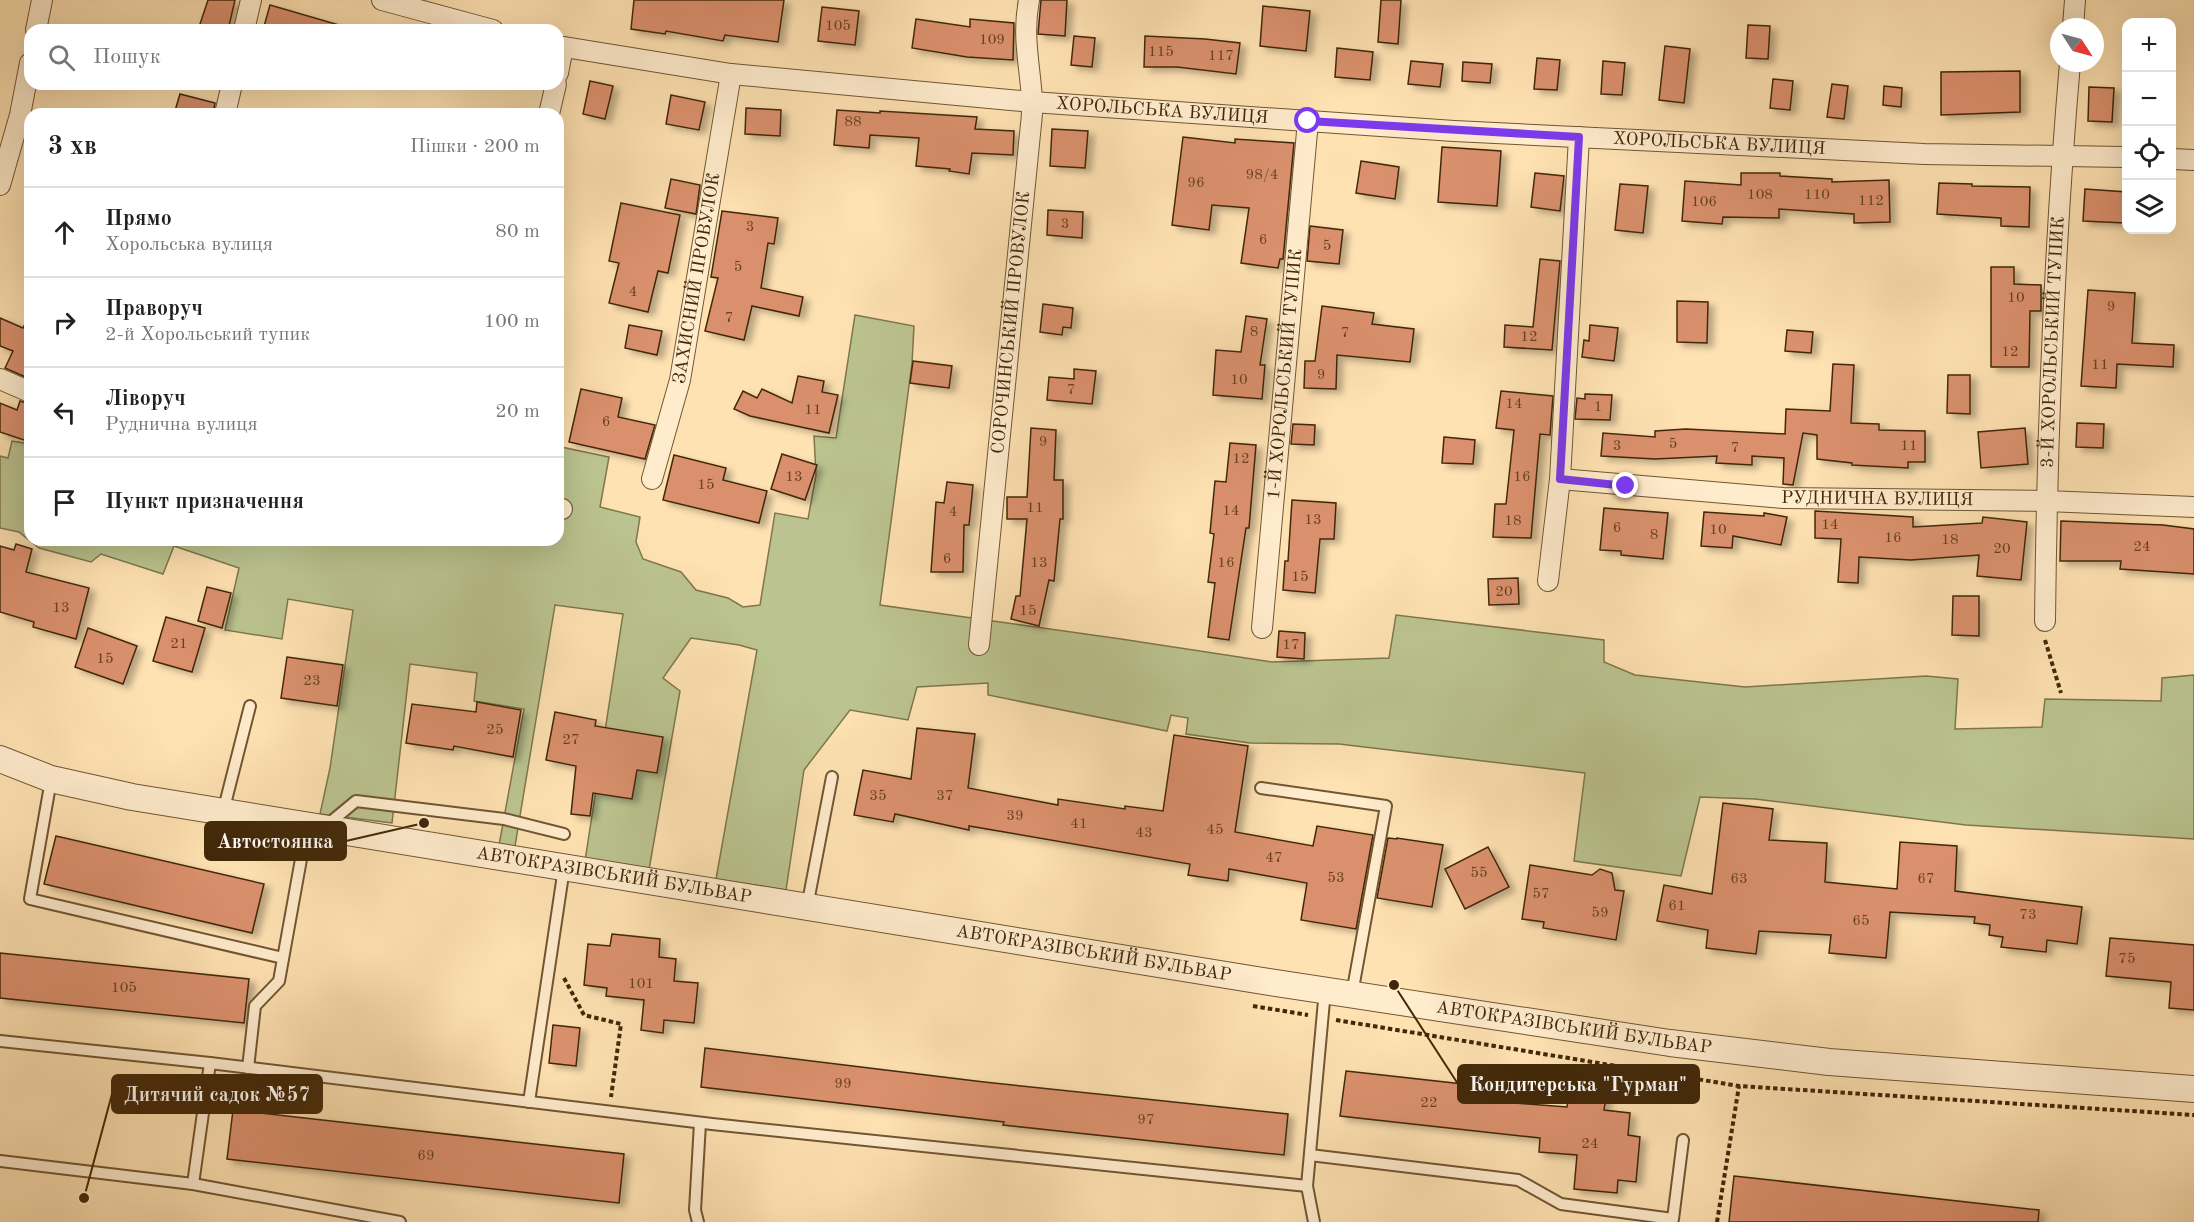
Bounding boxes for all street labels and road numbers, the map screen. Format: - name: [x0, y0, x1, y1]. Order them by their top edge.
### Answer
- street label: ХОРОЛЬСЬКА ВУЛИЦЯ: [1055, 95, 1269, 127]
- street label: ХОРОЛЬСЬКА ВУЛИЦЯ: [1612, 130, 1826, 158]
- street label: ЗАХИСНИЙ ПРОВУЛОК: [671, 171, 723, 385]
- street label: СОРОЧИНСЬКИЙ ПРОВУЛОК: [989, 190, 1033, 455]
- street label: 3-Й ХОРОЛЬСЬКИЙ ТУПИК: [2035, 216, 2068, 468]
- street label: 1-Й ХОРОЛЬСЬКИЙ ТУПИК: [1262, 248, 1305, 500]
- street label: РУДНИЧНА ВУЛИЦЯ: [1781, 489, 1973, 509]
- street label: АВТОКРАЗІВСЬКИЙ БУЛЬВАР: [475, 844, 753, 907]
- street label: АВТОКРАЗІВСЬКИЙ БУЛЬВАР: [955, 922, 1233, 985]
- street label: АВТОКРАЗІВСЬКИЙ БУЛЬВАР: [1435, 998, 1713, 1057]

